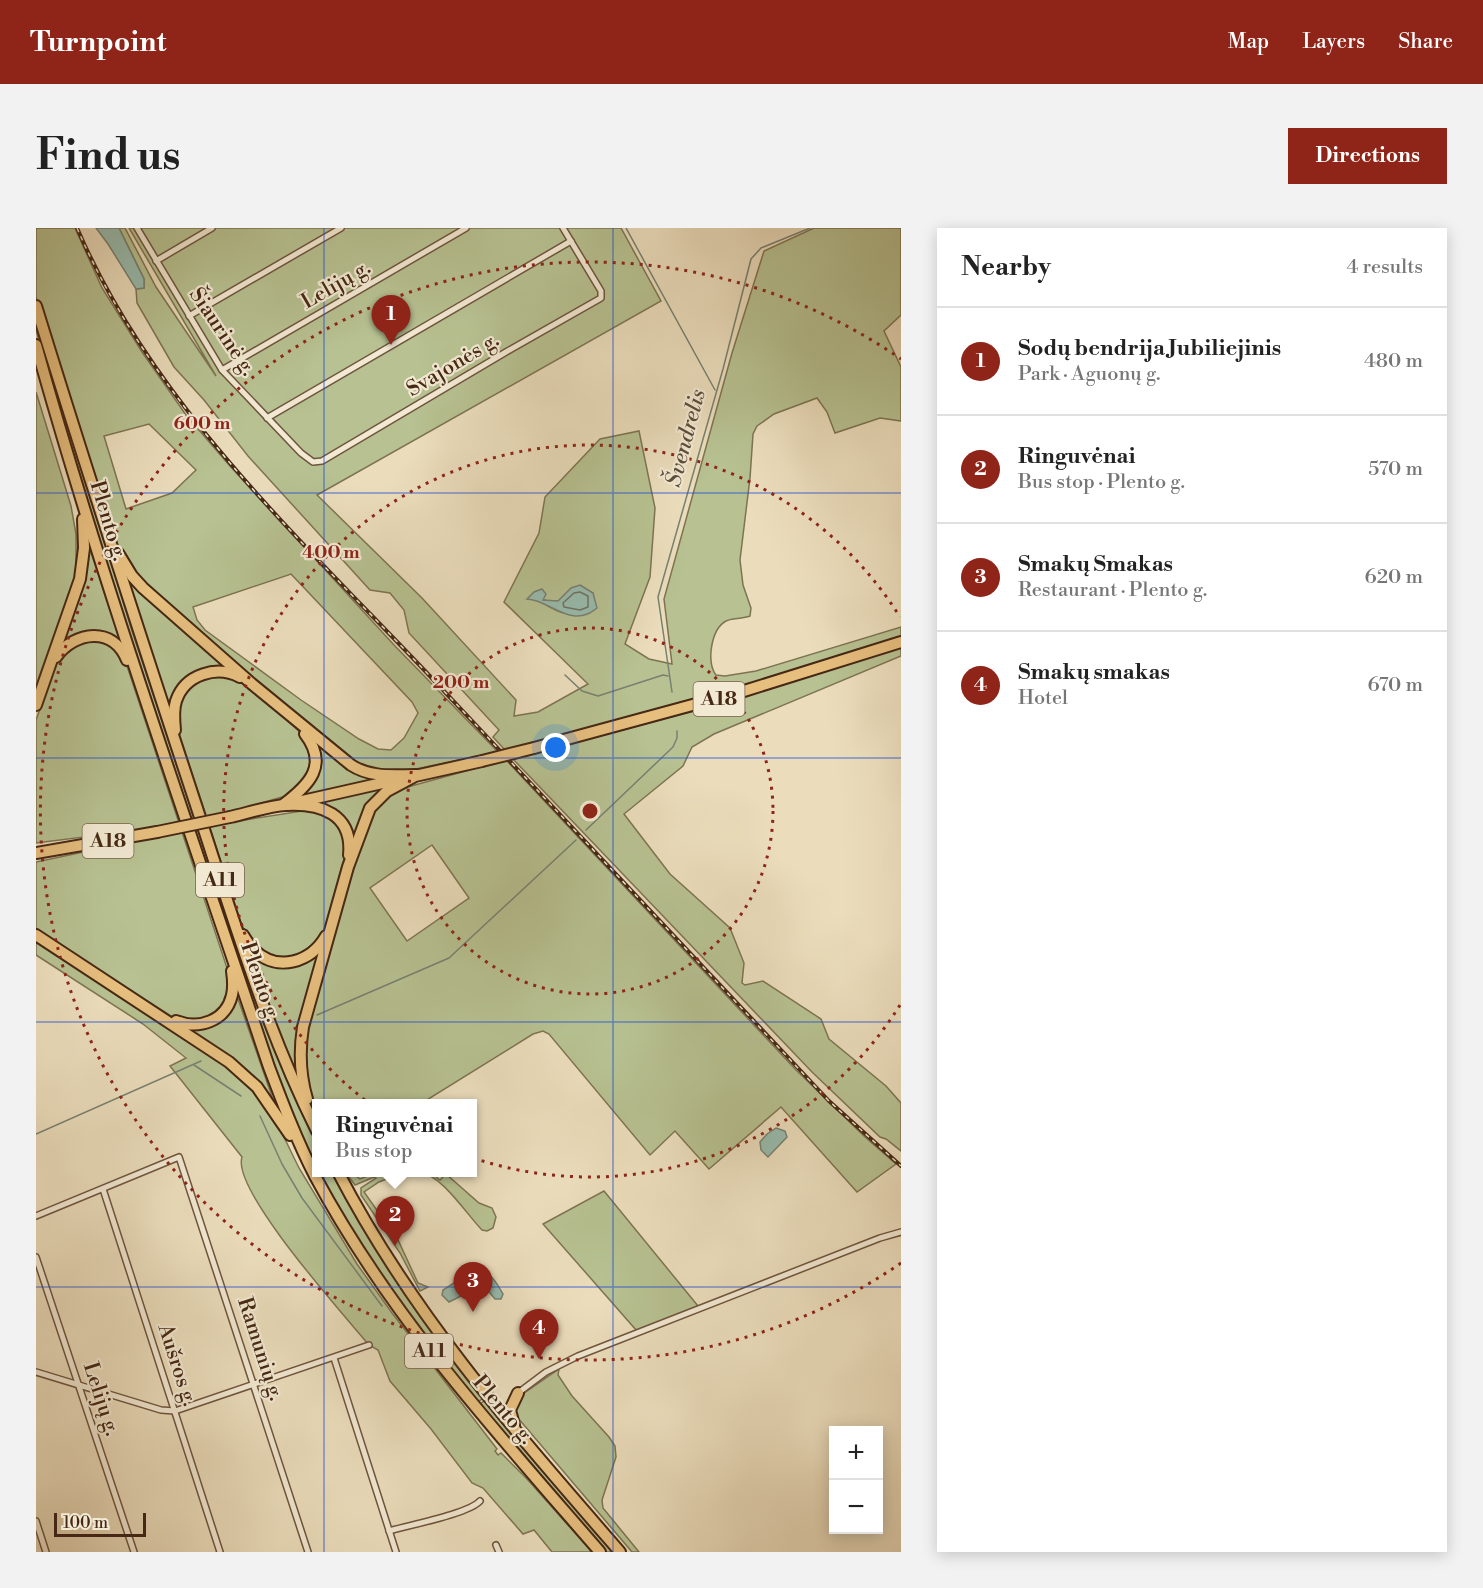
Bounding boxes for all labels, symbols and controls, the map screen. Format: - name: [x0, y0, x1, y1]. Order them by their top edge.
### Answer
- text: Turnpoint: [30, 25, 166, 60]
- text: Map: [1228, 29, 1269, 55]
- text: Layers: [1302, 29, 1365, 55]
- text: Share: [1398, 29, 1453, 55]
- button: Directions: [1288, 128, 1447, 184]
- text: Find us: [36, 130, 180, 183]
- text: Nearby: [961, 251, 1051, 283]
- street label: Lelijų g.: [297, 255, 375, 315]
- text: 4 results: [1346, 255, 1423, 280]
- street label: Šiaurinė g.: [183, 281, 263, 381]
- pin: 1: [372, 296, 410, 345]
- street label: Svajonės g.: [402, 327, 504, 403]
- text: Sodų bendrija Jubiliejinis: [1018, 335, 1281, 362]
- text: 1: [976, 349, 985, 374]
- text: 480 m: [1364, 349, 1423, 374]
- text: Park · Aguonų g.: [1018, 362, 1161, 387]
- water label: Švendrelis: [658, 386, 712, 490]
- text: 600 m: [174, 412, 231, 435]
- text: Ringuvėnai: [1018, 443, 1136, 470]
- text: 2: [974, 457, 987, 482]
- text: 570 m: [1368, 457, 1423, 482]
- text: Bus stop · Plento g.: [1018, 470, 1185, 495]
- street label: Plento g.: [84, 478, 132, 564]
- text: 400 m: [302, 541, 360, 564]
- text: Smakų Smakas: [1018, 551, 1173, 578]
- text: 3: [974, 565, 987, 590]
- text: 620 m: [1365, 565, 1423, 590]
- text: Restaurant · Plento g.: [1018, 578, 1207, 603]
- text: Smakų smakas: [1018, 659, 1170, 686]
- text: 200 m: [433, 671, 490, 694]
- text: 4: [974, 673, 987, 698]
- text: 670 m: [1367, 673, 1423, 698]
- road number: A18: [694, 682, 744, 716]
- text: Hotel: [1018, 686, 1068, 711]
- your location: [541, 733, 570, 762]
- centre of rings: [580, 801, 600, 821]
- road number: A18: [82, 824, 134, 858]
- road number: A11: [196, 863, 244, 897]
- street label: Plento g.: [234, 939, 286, 1025]
- popup: [312, 1099, 477, 1177]
- text: Ringuvėnai: [336, 1112, 453, 1139]
- text: Bus stop: [336, 1139, 413, 1164]
- pin: 2: [376, 1196, 414, 1246]
- pin: 3: [454, 1262, 492, 1312]
- street label: Ramunių g.: [231, 1294, 289, 1404]
- pin: 4: [520, 1310, 558, 1359]
- street label: Aušros g.: [151, 1320, 202, 1409]
- road number: A11: [405, 1334, 453, 1368]
- street label: Lelijų g.: [77, 1359, 125, 1439]
- street label: Plento g.: [467, 1370, 539, 1450]
- map controls: [829, 1426, 883, 1534]
- button: +: [829, 1426, 883, 1480]
- button: −: [829, 1480, 883, 1534]
- scale bar: [54, 1510, 146, 1538]
- text: 100 m: [63, 1513, 108, 1533]

